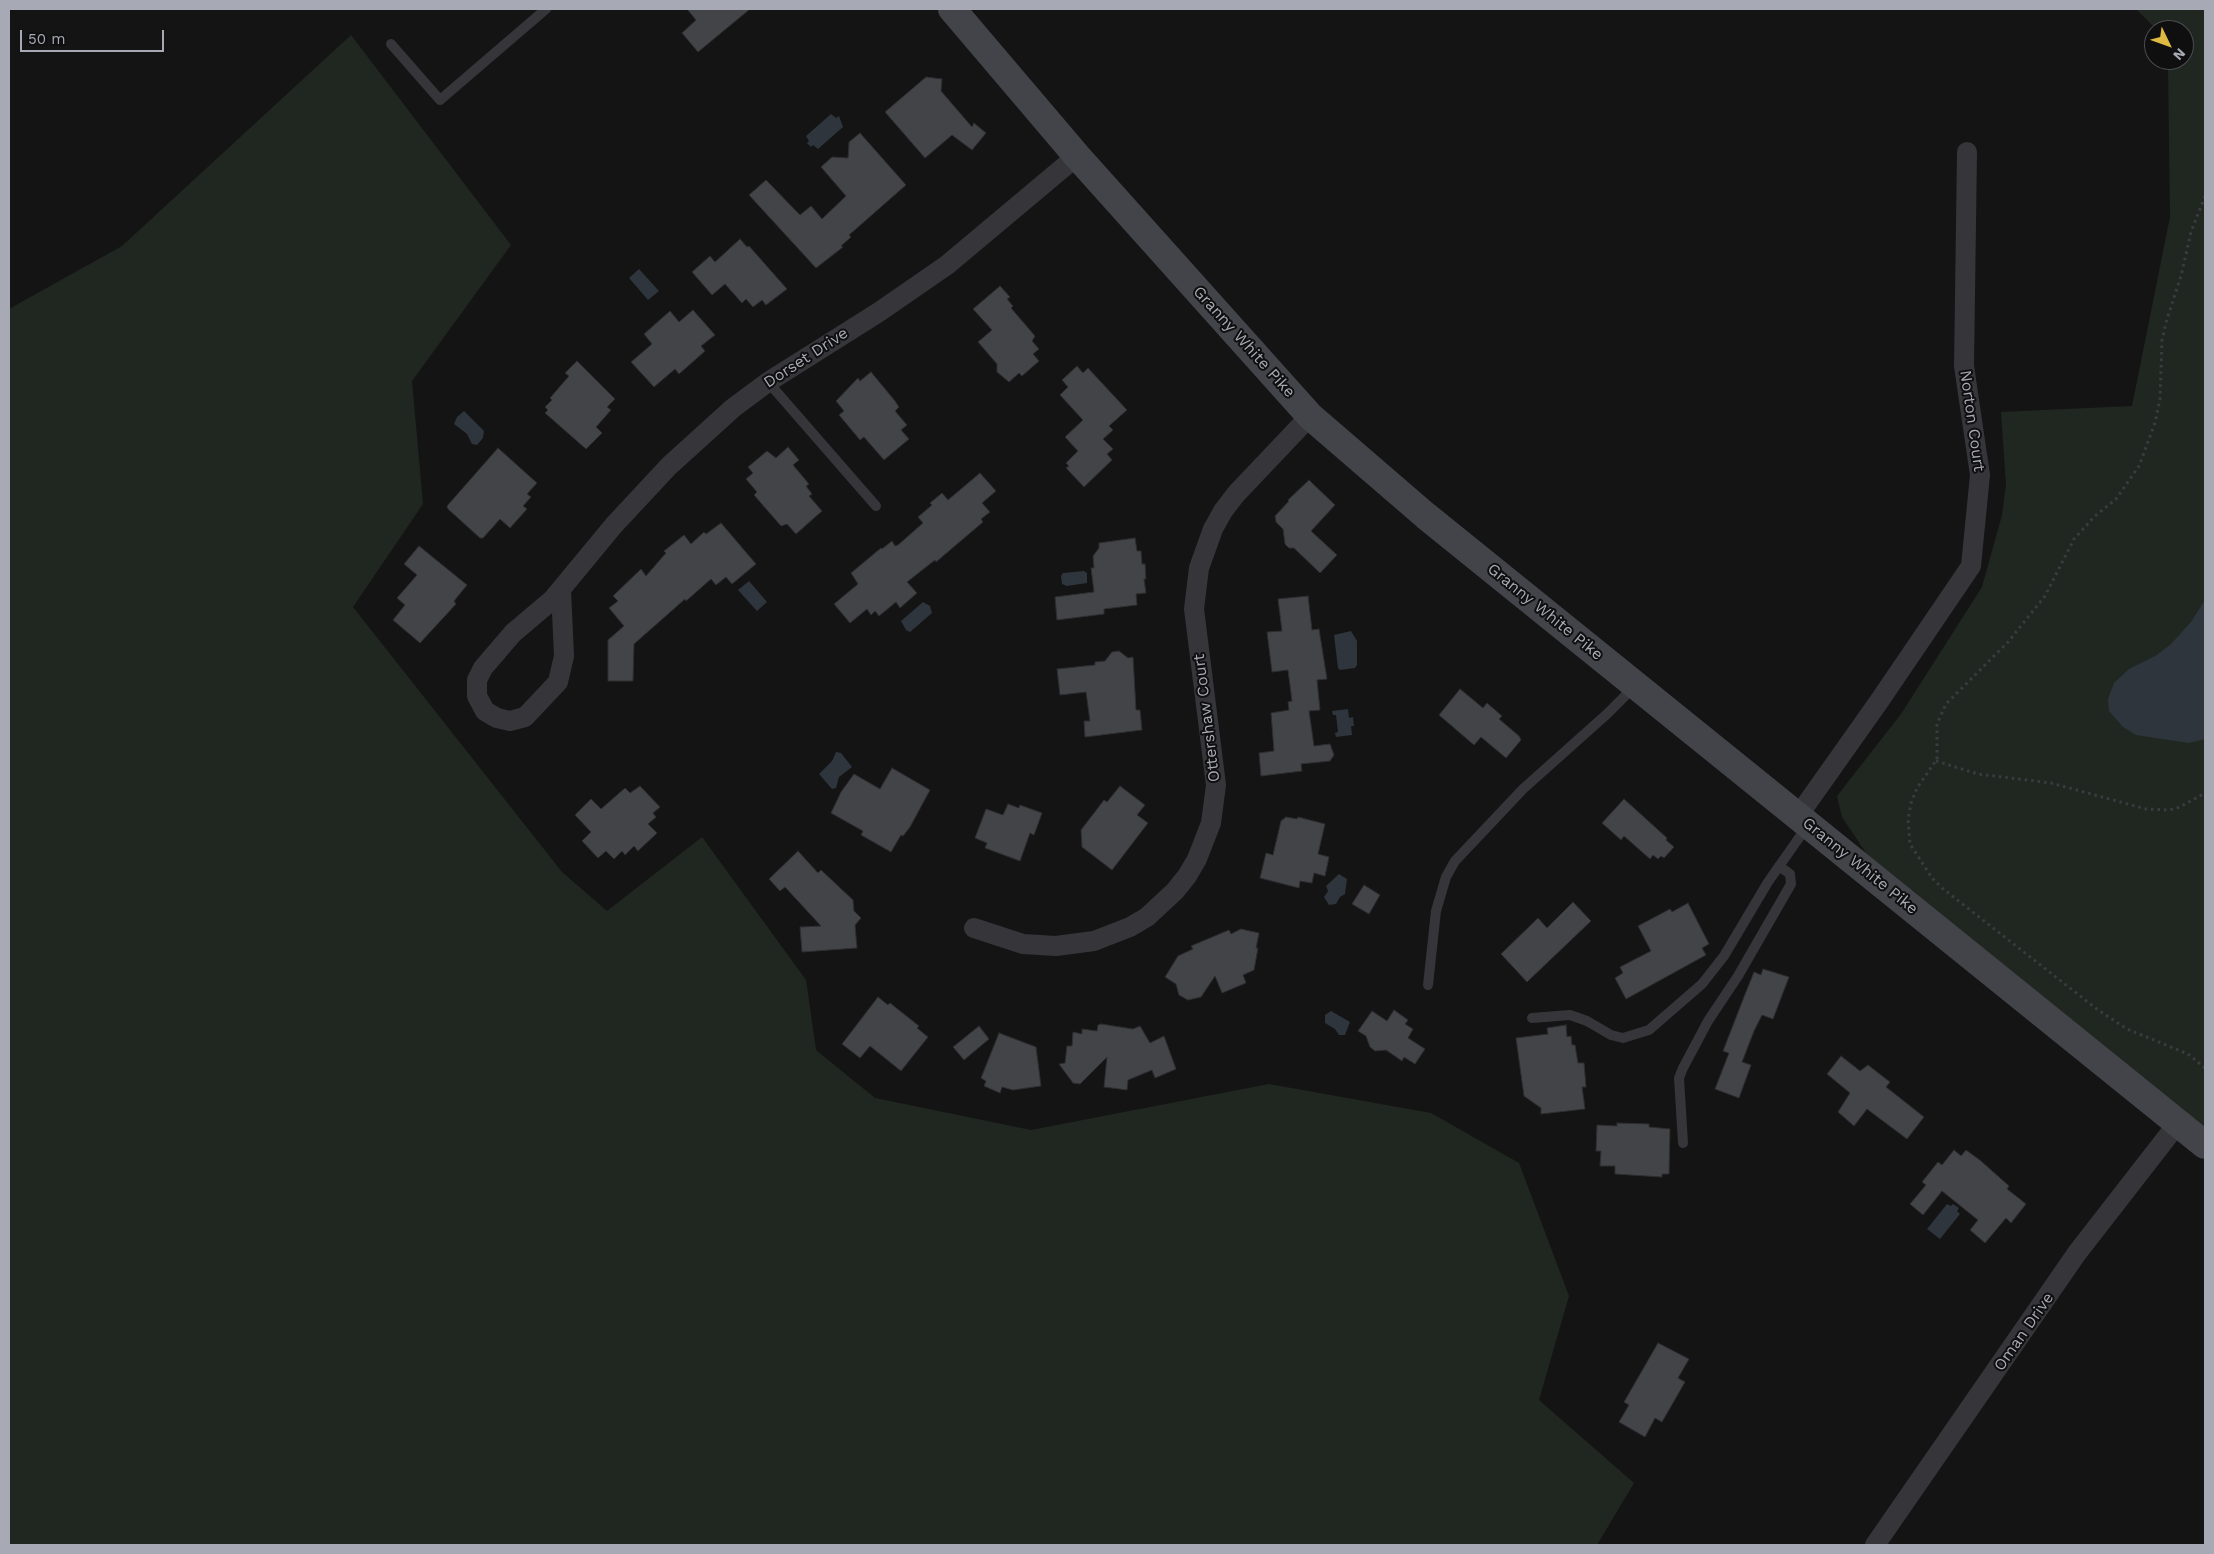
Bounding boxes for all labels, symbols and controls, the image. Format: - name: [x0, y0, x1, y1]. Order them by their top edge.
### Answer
- scale bar: [22, 20, 166, 52]
- north arrow: [2144, 20, 2194, 70]
- text: 50 m: [28, 30, 65, 48]
- text: N: [2170, 45, 2189, 64]
- street label: Granny White Pike: [1189, 282, 1299, 402]
- street label: Dorset Drive: [760, 324, 852, 392]
- street label: Norton Court: [1955, 369, 1989, 473]
- street label: Granny White Pike: [1483, 559, 1607, 665]
- street label: Ottershaw Court: [1190, 653, 1224, 783]
- street label: Granny White Pike: [1798, 813, 1922, 919]
- street label: Oman Drive: [1990, 1289, 2058, 1375]

